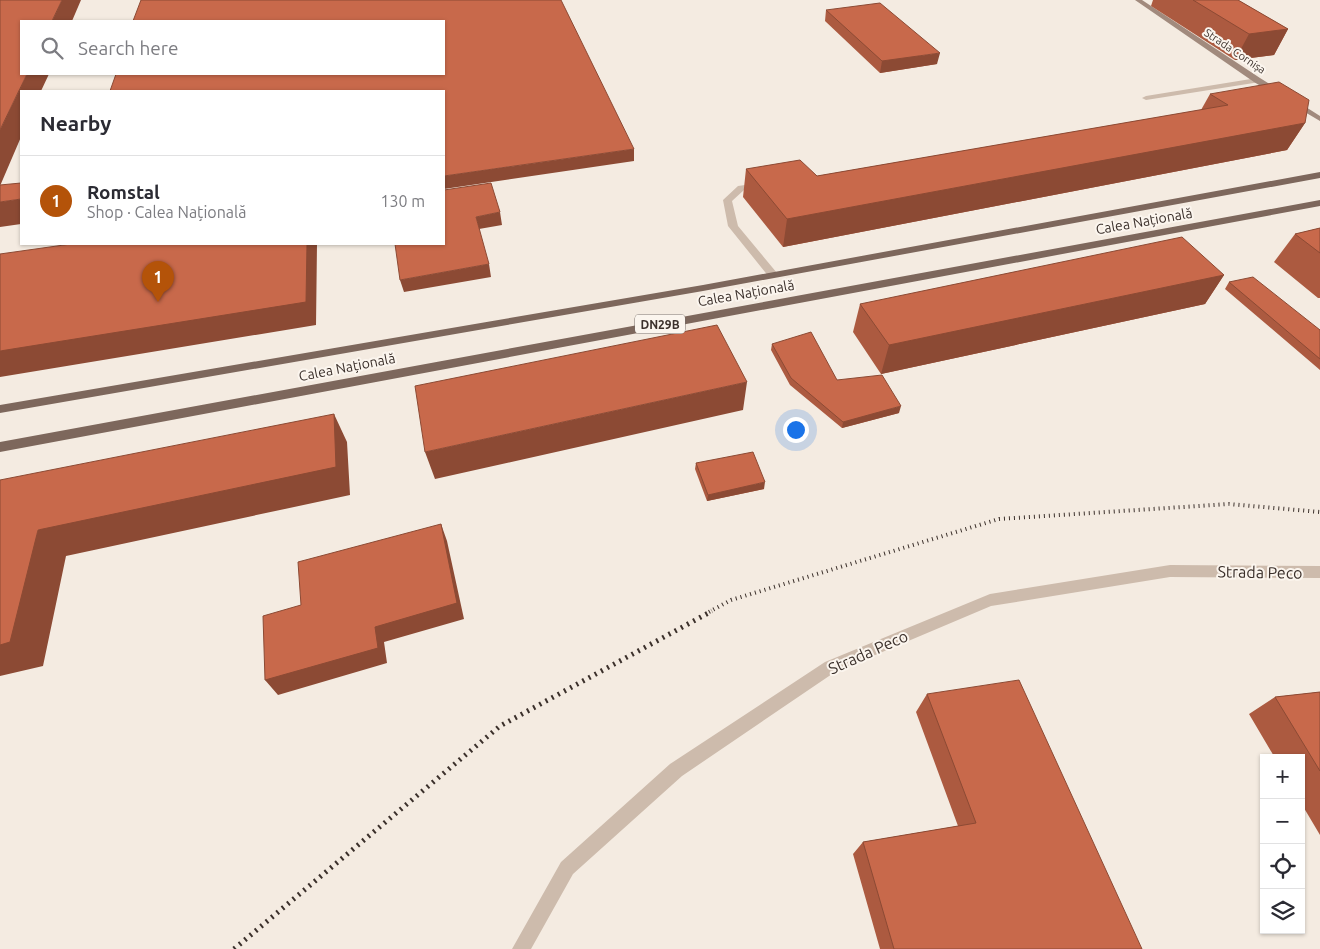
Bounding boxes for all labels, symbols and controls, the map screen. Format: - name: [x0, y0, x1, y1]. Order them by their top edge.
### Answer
- search box: [20, 20, 445, 75]
- street label: Strada Cornișa: [1202, 26, 1268, 76]
- icon: search: [38, 34, 66, 62]
- text: Search here: [78, 37, 178, 59]
- text: Nearby: [40, 111, 111, 135]
- text: Romstal: [87, 181, 160, 203]
- text: 1: [51, 192, 61, 210]
- text: 130 m: [380, 192, 425, 210]
- text: Shop · Calea Națională: [87, 203, 246, 221]
- street label: Calea Națională: [1094, 205, 1194, 237]
- pin: 1: [142, 261, 174, 302]
- street label: Calea Națională: [696, 277, 796, 309]
- road number: DN29B: [635, 314, 685, 334]
- street label: Calea Națională: [297, 350, 397, 384]
- your location: [783, 417, 809, 443]
- street label: Strada Peco: [1217, 562, 1303, 582]
- street label: Strada Peco: [825, 626, 911, 678]
- map controls: [1260, 754, 1305, 934]
- button: +: [1260, 754, 1305, 799]
- button: −: [1260, 799, 1305, 844]
- button: locate: [1260, 844, 1305, 889]
- button: layers: [1260, 889, 1305, 934]

